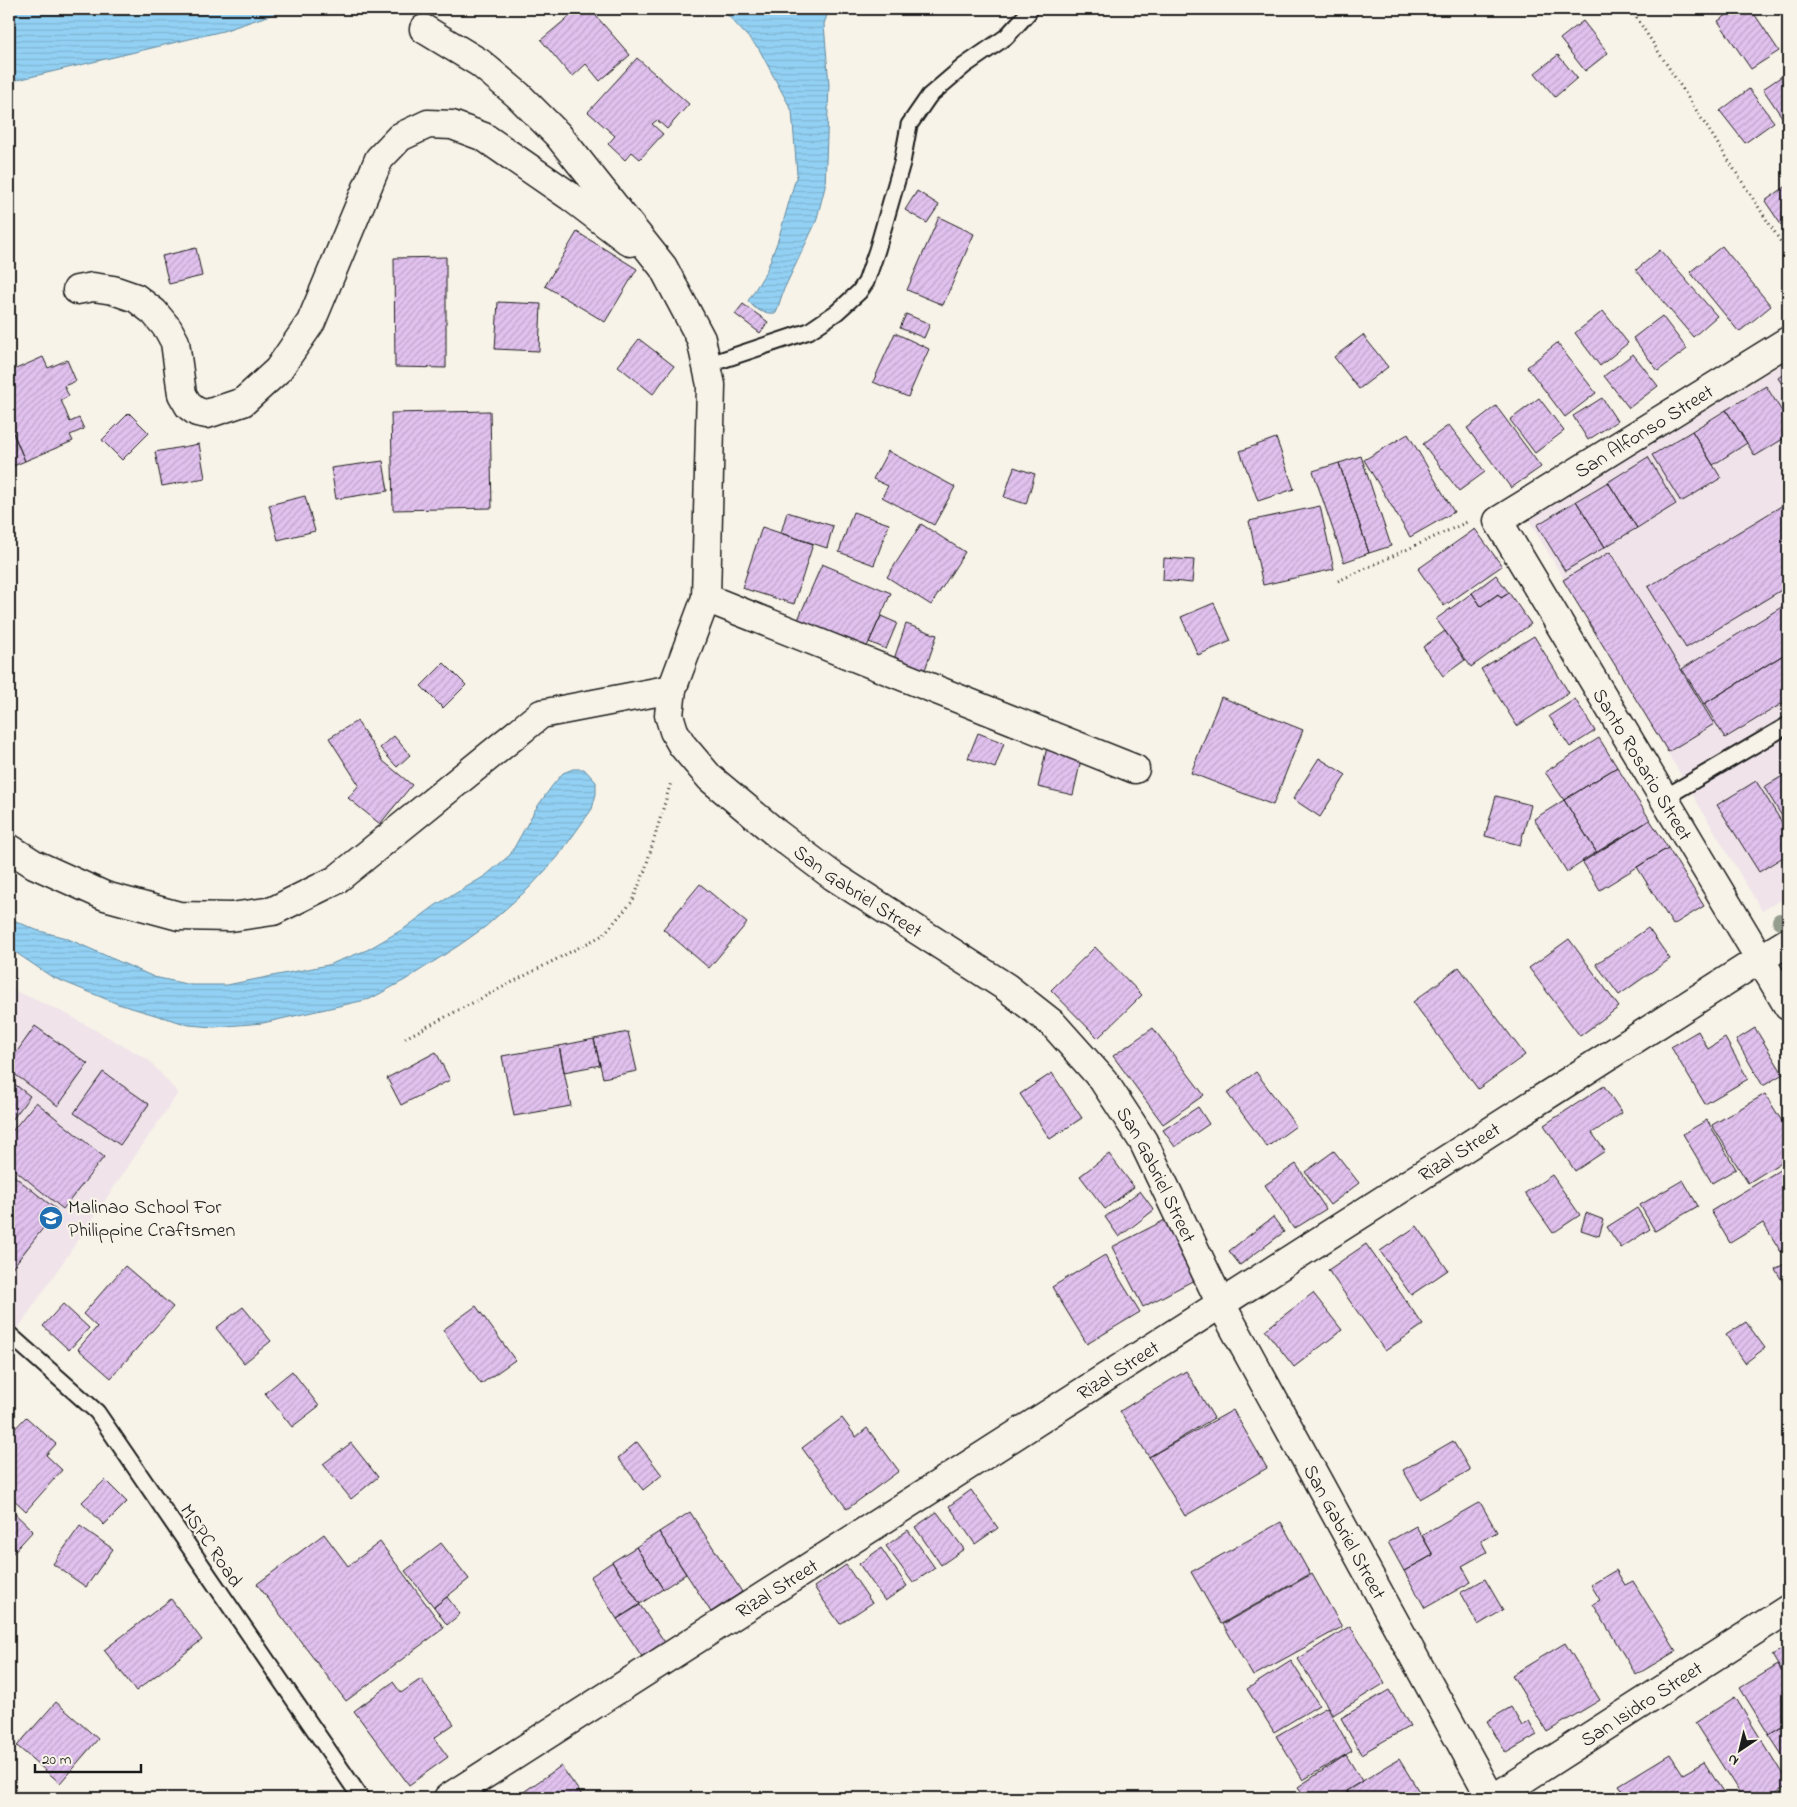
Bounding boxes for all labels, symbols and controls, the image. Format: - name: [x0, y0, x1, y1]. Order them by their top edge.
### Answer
- street label: San Alfonso Street: [1570, 378, 1720, 487]
- street label: Santo Rosario Street: [1584, 683, 1698, 847]
- street label: San Gabriel Street: [786, 839, 927, 947]
- street label: San Gabriel Street: [1107, 1102, 1202, 1249]
- street label: Rizal Street: [1413, 1116, 1507, 1191]
- place label: Malinao School For Philippine Craftsmen: [68, 1194, 235, 1246]
- school or university icon: Malinao School For Philippine Craftsmen: [38, 1205, 64, 1231]
- street label: Rizal Street: [1072, 1334, 1166, 1409]
- street label: San Gabriel Street: [1294, 1460, 1392, 1606]
- street label: MSPC Road: [171, 1499, 248, 1594]
- street label: Rizal Street: [731, 1553, 825, 1627]
- street label: San Isidro Street: [1576, 1655, 1710, 1756]
- north arrow: [1714, 1724, 1764, 1774]
- scale bar: [35, 1742, 141, 1774]
- text: N: [1724, 1748, 1743, 1771]
- text: 20 m: [42, 1749, 72, 1771]

